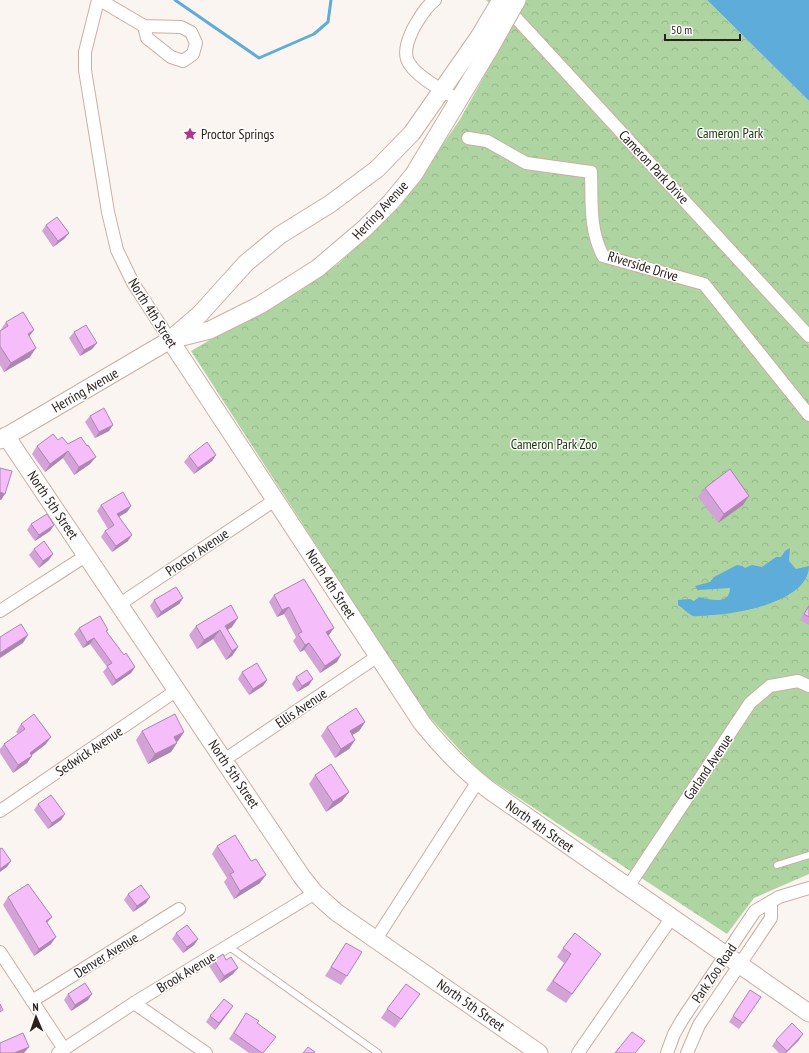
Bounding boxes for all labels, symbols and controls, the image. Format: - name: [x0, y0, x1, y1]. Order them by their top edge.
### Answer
- scale bar: [665, 16, 740, 42]
- text: 50 m: [671, 22, 692, 37]
- park label: Cameron Park: [697, 124, 764, 142]
- place label: Proctor Springs: [201, 125, 275, 143]
- place icon: Proctor Springs: [182, 126, 198, 142]
- street label: Cameron Park Drive: [615, 126, 693, 208]
- street label: Herring Avenue: [348, 177, 412, 243]
- street label: Riverside Drive: [606, 247, 681, 285]
- street label: North 4th Street: [124, 275, 182, 351]
- street label: Herring Avenue: [48, 364, 122, 416]
- park label: Cameron Park Zoo: [511, 435, 597, 453]
- street label: North 5th Street: [23, 467, 83, 543]
- street label: Proctor Avenue: [162, 524, 232, 580]
- street label: North 4th Street: [302, 546, 360, 622]
- street label: Ellis Avenue: [272, 684, 330, 732]
- street label: Sedwick Avenue: [52, 722, 126, 780]
- street label: Garland Avenue: [679, 731, 737, 803]
- street label: North 5th Street: [204, 736, 264, 812]
- street label: North 4th Street: [502, 796, 578, 856]
- street label: Denver Avenue: [71, 928, 142, 982]
- street label: Park Zoo Road: [688, 940, 740, 1006]
- street label: Brook Avenue: [153, 947, 219, 997]
- street label: North 5th Street: [433, 975, 509, 1035]
- north arrow: [16, 997, 56, 1037]
- text: N: [32, 1000, 39, 1014]

